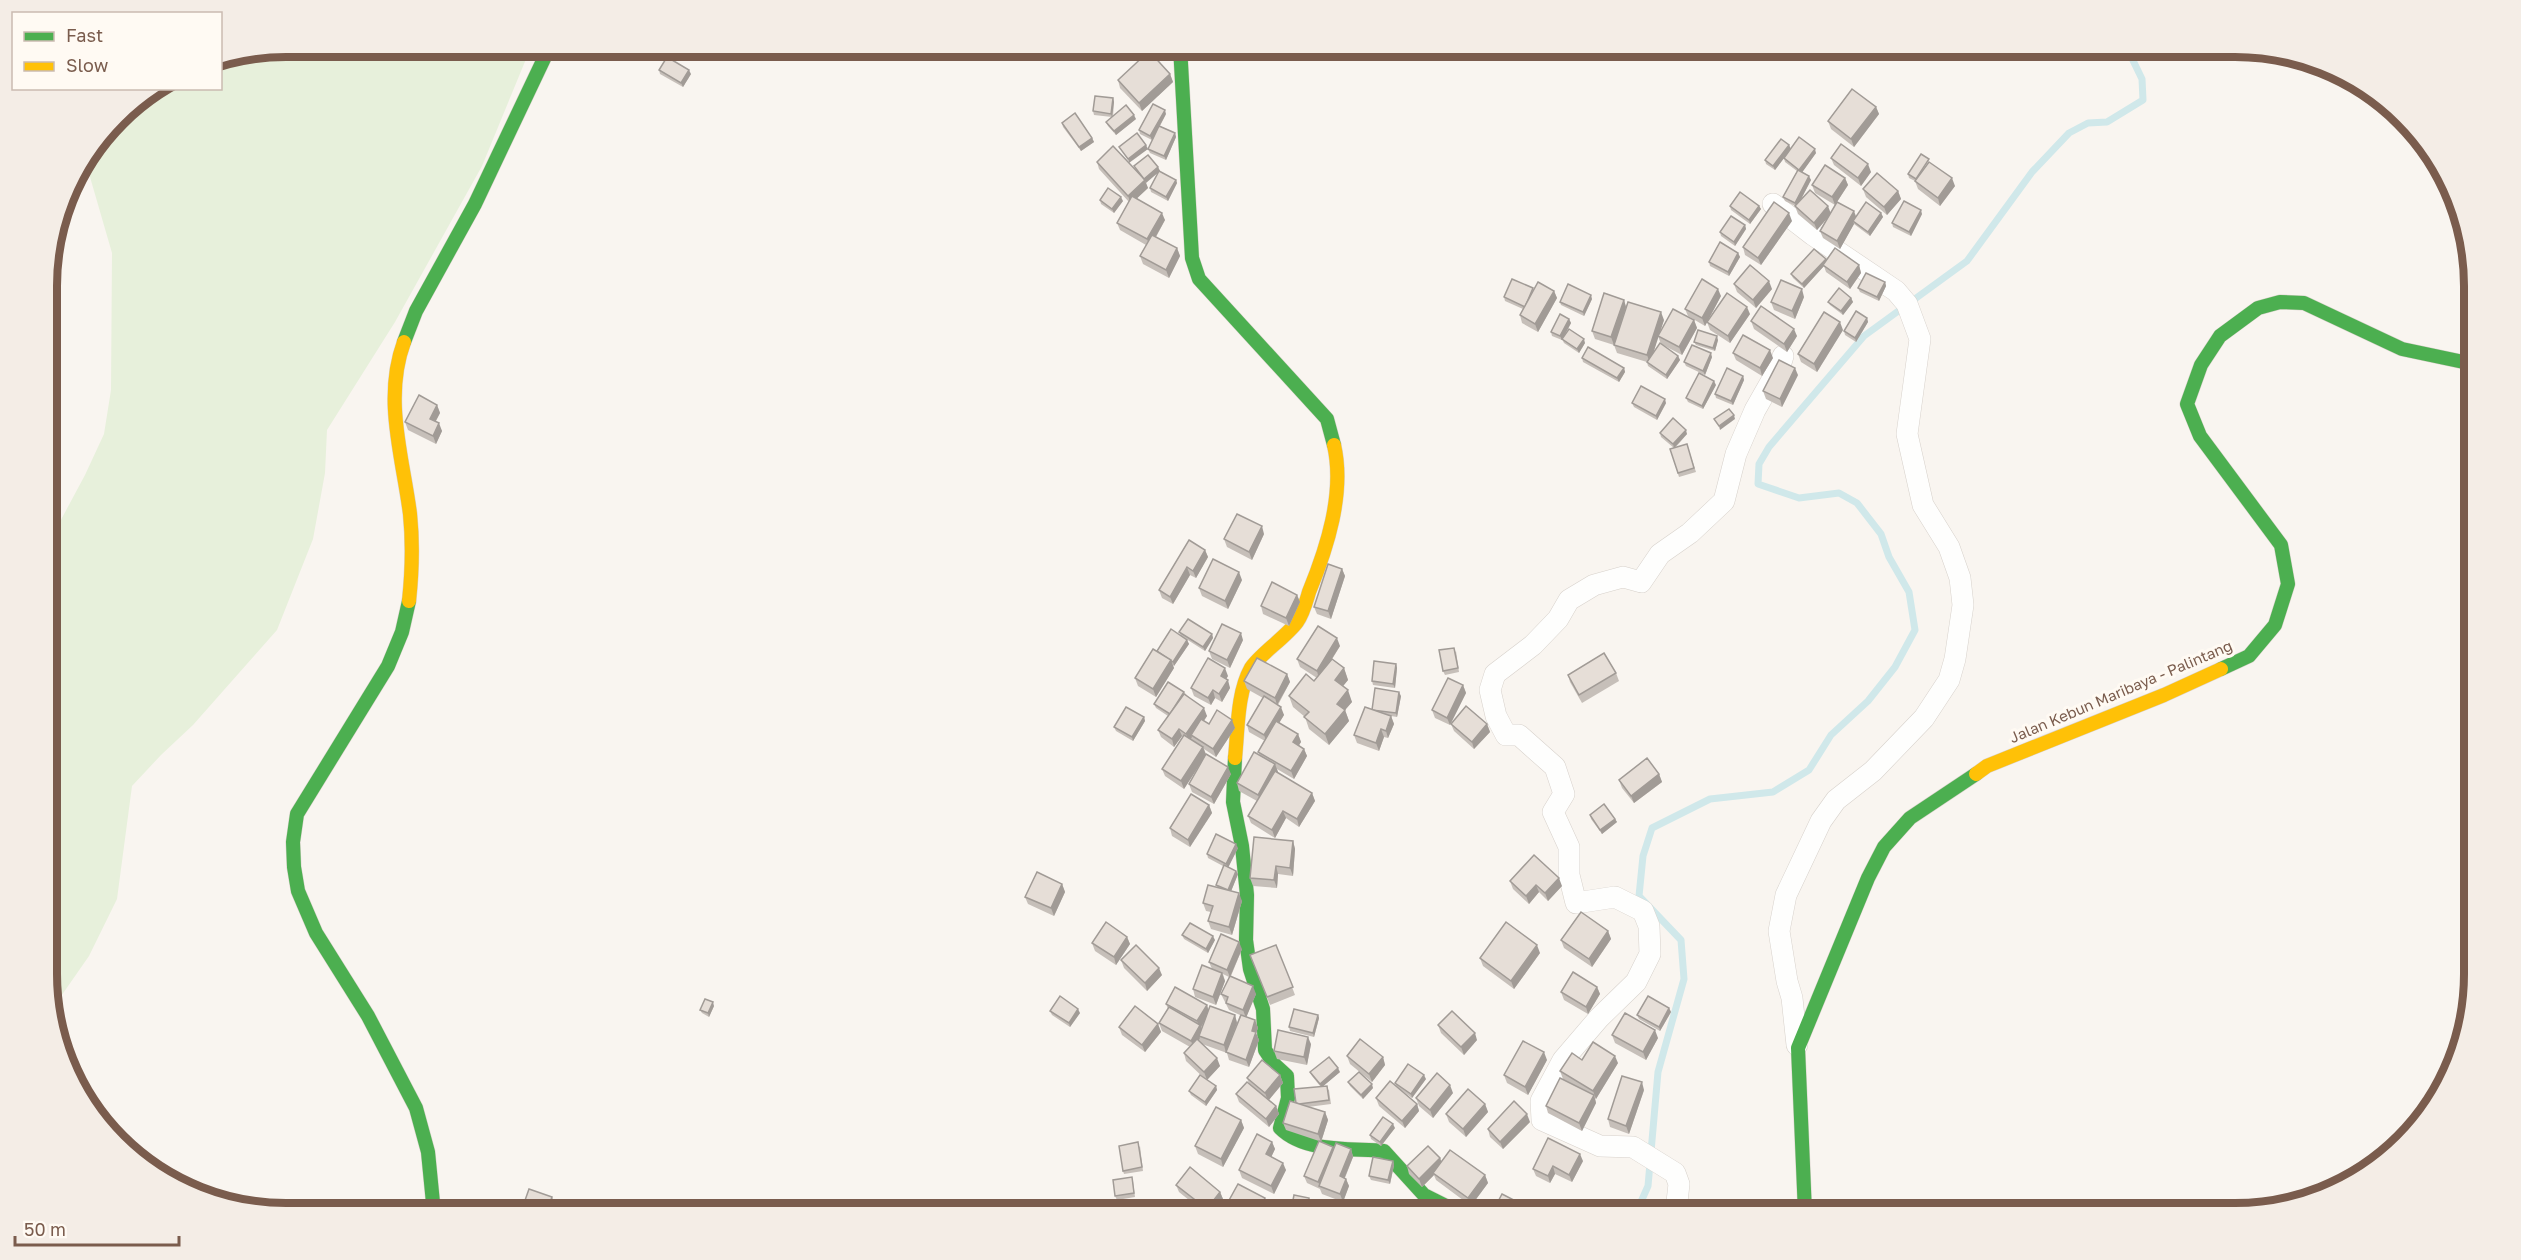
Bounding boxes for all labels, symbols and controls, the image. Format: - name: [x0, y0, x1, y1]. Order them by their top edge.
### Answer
- legend: [12, 12, 222, 90]
- text: Fast: [66, 24, 103, 46]
- text: Slow: [66, 54, 109, 76]
- street label: Jalan Kebun Maribaya - Palintang: [2006, 636, 2235, 746]
- scale bar: [15, 1209, 178, 1247]
- text: 50 m: [24, 1218, 66, 1240]

